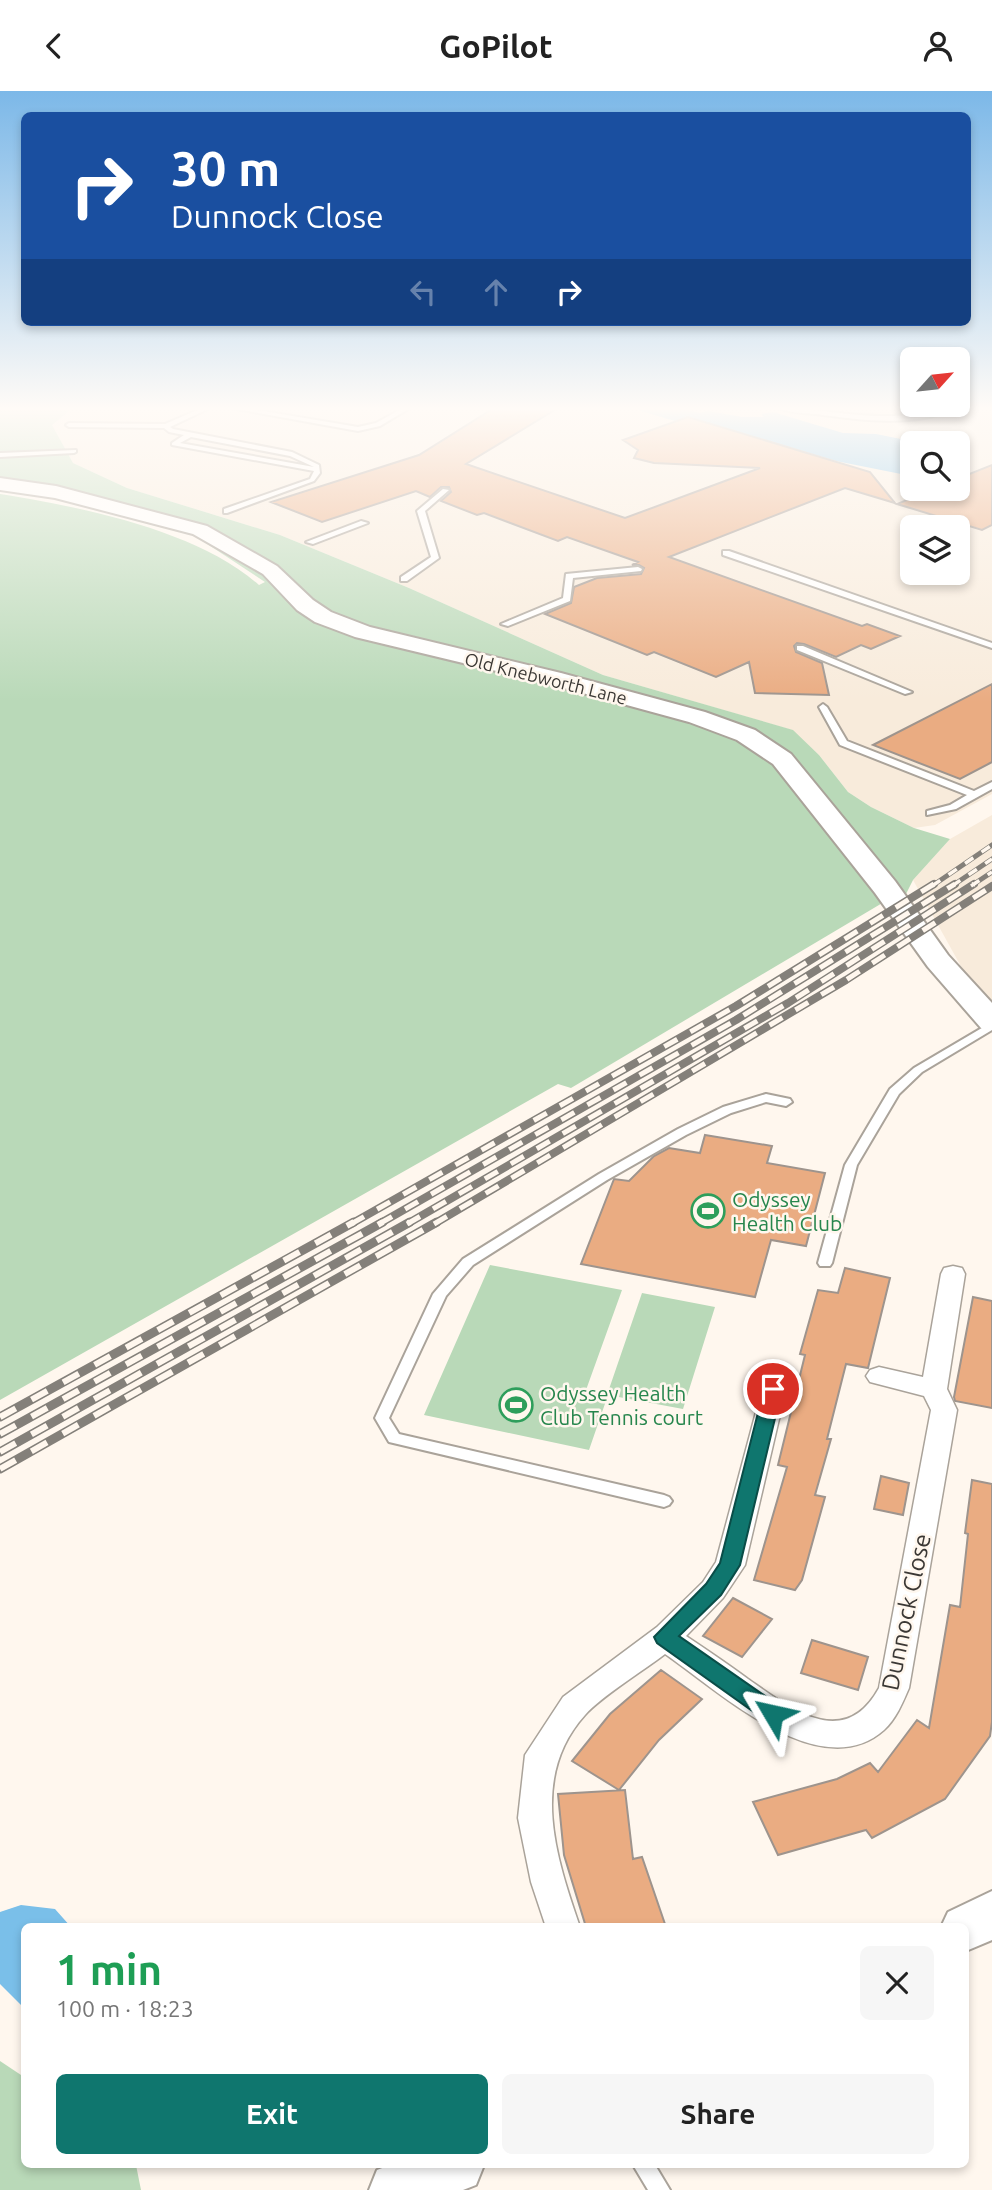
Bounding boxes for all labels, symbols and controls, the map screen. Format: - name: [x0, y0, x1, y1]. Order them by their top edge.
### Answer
- icon: back: [35, 27, 73, 65]
- icon: person: [919, 27, 957, 65]
- text: GoPilot: [439, 28, 553, 64]
- icon: right: [56, 140, 147, 231]
- text: 30 m: [171, 140, 280, 195]
- text: Dunnock Close: [171, 198, 384, 234]
- icon: left: [404, 273, 442, 311]
- icon: ahead: [477, 273, 515, 311]
- icon: right: [550, 273, 588, 311]
- north arrow: [900, 347, 970, 417]
- map controls: [900, 347, 970, 585]
- button: search: [900, 431, 970, 501]
- button: layers: [900, 515, 970, 585]
- street label: Old Knebworth Lane: [463, 648, 629, 708]
- place label: Odyssey Health Club: [732, 1187, 842, 1235]
- sports icon: Odyssey Health Club: [689, 1192, 727, 1230]
- pin: [743, 1359, 803, 1419]
- icon: arrive: [754, 1370, 792, 1408]
- place label: Odyssey Health Club Tennis court: [540, 1381, 703, 1429]
- sports icon: Odyssey Health Club Tennis court: [497, 1386, 535, 1424]
- street label: Dunnock Close: [876, 1531, 936, 1693]
- position arrow: [736, 1677, 810, 1751]
- text: 1 min: [56, 1946, 162, 1993]
- button: close: [860, 1946, 934, 2020]
- text: 100 m · 18:23: [56, 1996, 194, 2021]
- button: Exit: [56, 2074, 488, 2154]
- button: Share: [502, 2074, 934, 2154]

